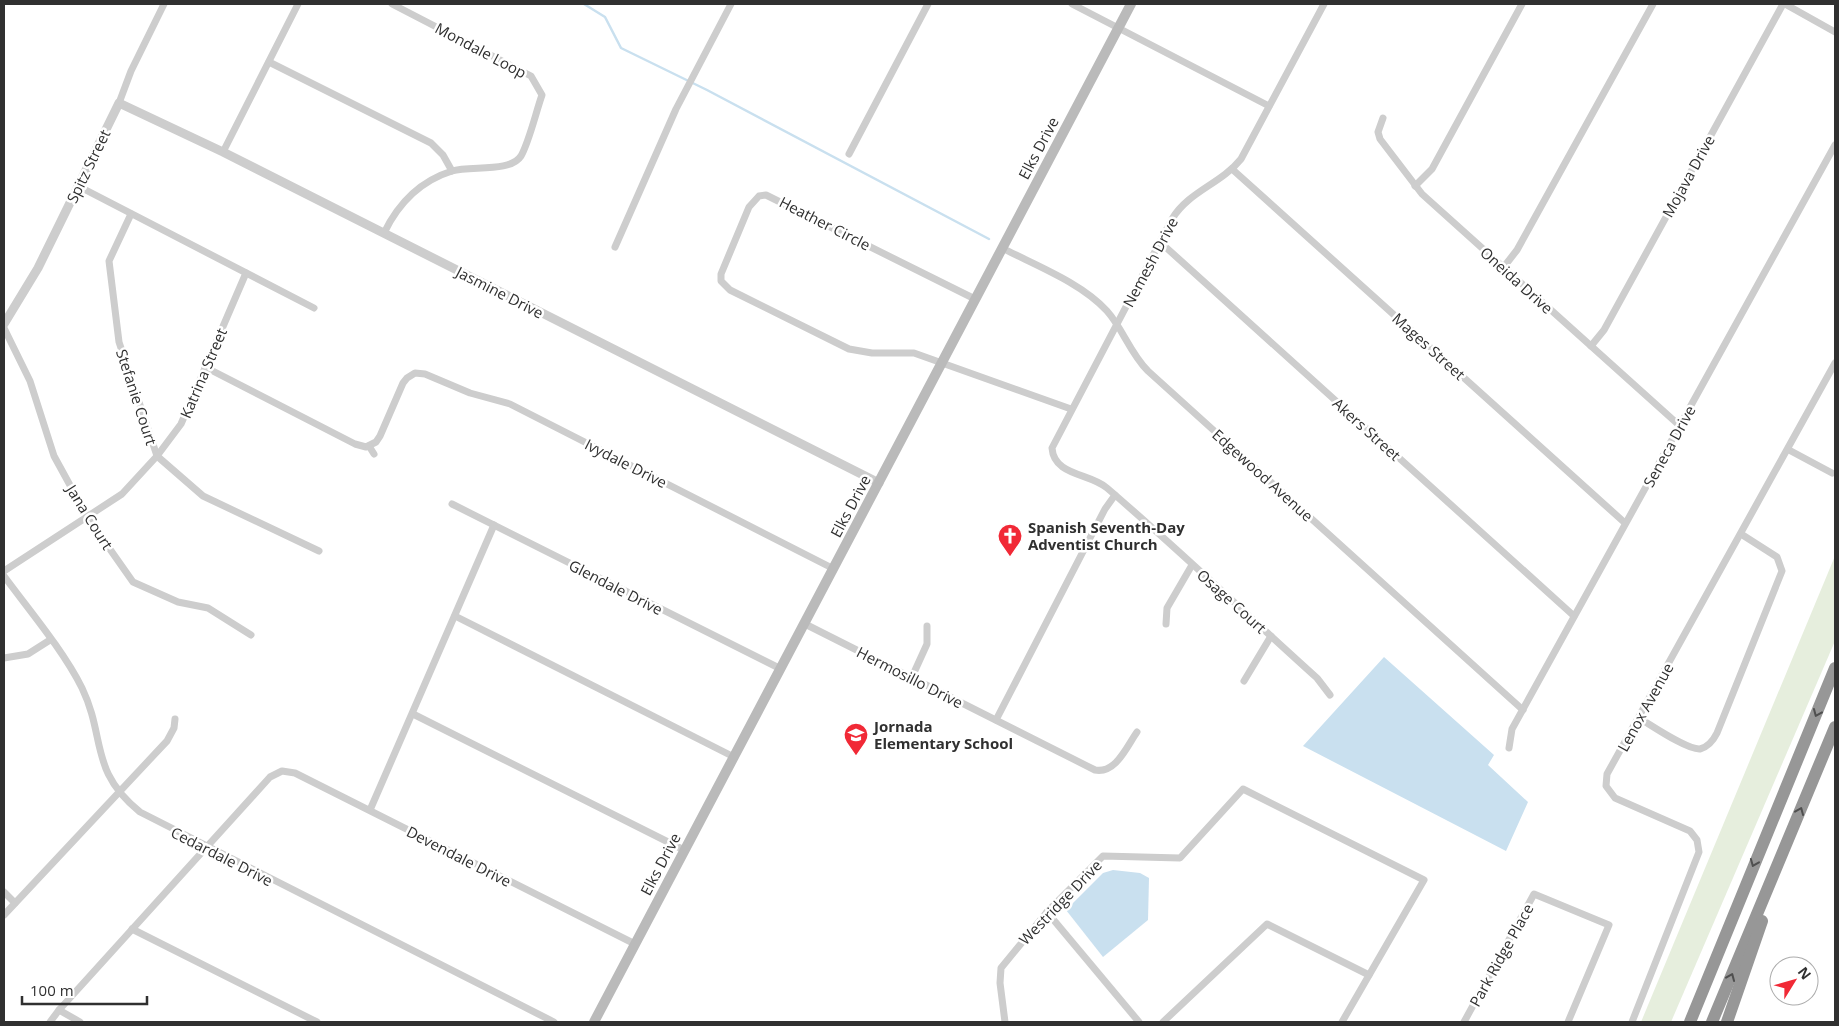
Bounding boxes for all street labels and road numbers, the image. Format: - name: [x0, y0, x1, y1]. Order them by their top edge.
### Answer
- street label: Mondale Loop: [432, 18, 530, 82]
- street label: Elks Drive: [1013, 113, 1063, 183]
- street label: Spitz Street: [62, 126, 114, 206]
- street label: Mojava Drive: [1657, 131, 1719, 221]
- street label: Heather Circle: [776, 191, 874, 255]
- street label: Nemesh Drive: [1118, 214, 1182, 310]
- street label: Oneida Drive: [1476, 242, 1558, 318]
- street label: Jasmine Drive: [451, 261, 547, 323]
- street label: Mages Street: [1388, 308, 1470, 384]
- street label: Katrina Street: [175, 325, 231, 421]
- street label: Stefanie Court: [112, 346, 162, 448]
- street label: Akers Street: [1329, 393, 1405, 465]
- street label: Seneca Drive: [1638, 402, 1700, 490]
- street label: Edgewood Avenue: [1208, 424, 1318, 526]
- street label: Ivydale Drive: [582, 434, 670, 492]
- street label: Elks Drive: [825, 471, 875, 541]
- street label: Jana Court: [61, 479, 118, 553]
- street label: Glendale Drive: [566, 555, 666, 619]
- street label: Osage Court: [1193, 565, 1271, 637]
- street label: Hermosillo Drive: [853, 642, 967, 712]
- street label: Lenox Avenue: [1612, 659, 1678, 755]
- street label: Devendale Drive: [403, 821, 515, 891]
- street label: Cedardale Drive: [168, 822, 276, 890]
- street label: Elks Drive: [635, 829, 685, 899]
- street label: Westridge Drive: [1014, 855, 1106, 949]
- street label: Park Ridge Place: [1464, 900, 1538, 1010]

